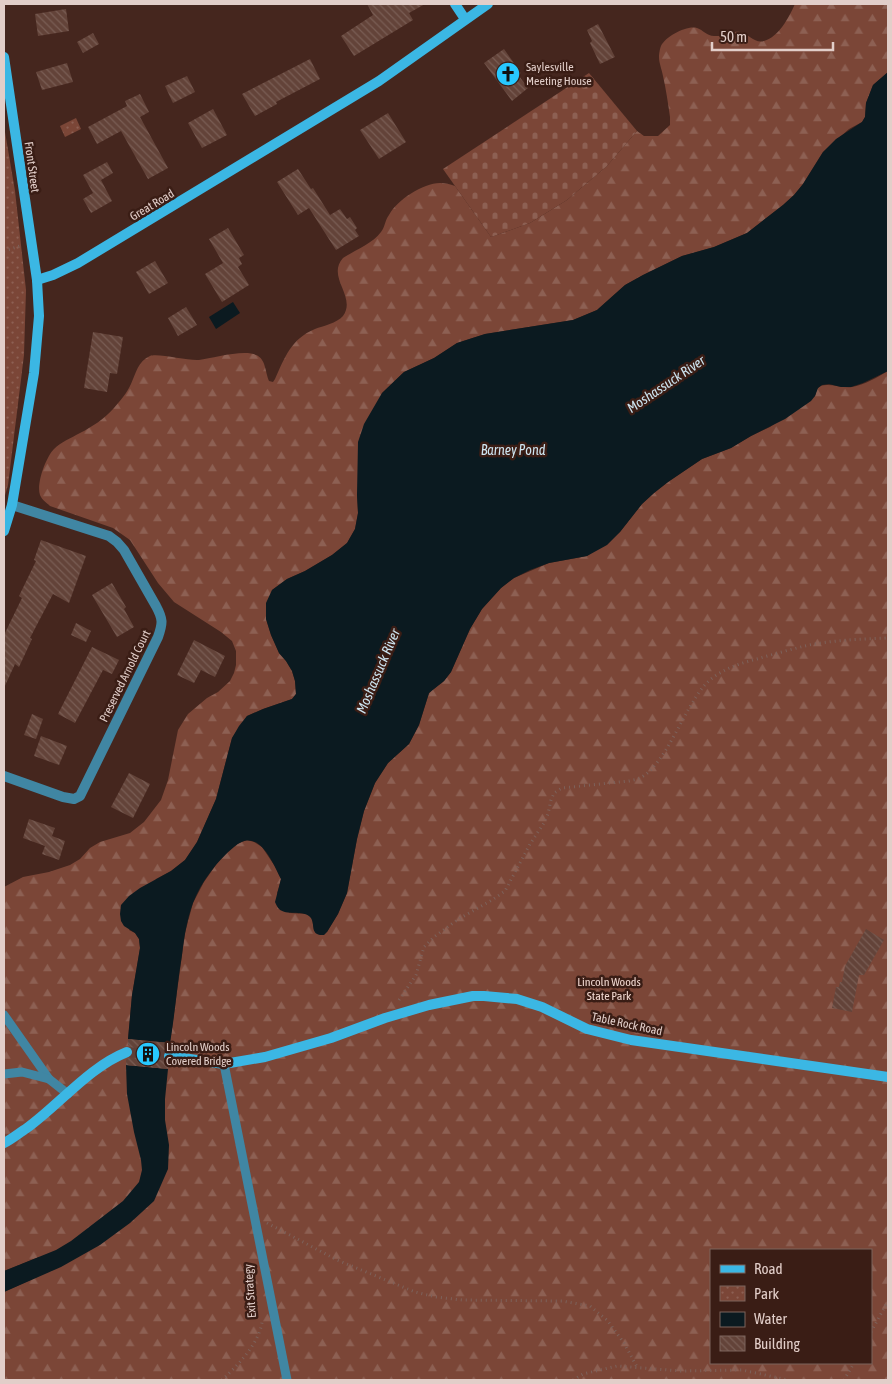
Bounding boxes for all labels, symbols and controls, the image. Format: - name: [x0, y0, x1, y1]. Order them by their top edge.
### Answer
- scale bar: [712, 20, 833, 52]
- text: 50 m: [720, 28, 747, 45]
- place label: Saylesville Meeting House: [526, 60, 592, 88]
- church icon: Saylesville Meeting House: [495, 61, 521, 87]
- street label: Front Street: [22, 141, 43, 194]
- street label: Great Road: [127, 186, 177, 224]
- water label: Moshassuck River: [624, 352, 709, 416]
- water label: Barney Pond: [481, 442, 546, 458]
- water label: Moshassuck River: [353, 625, 403, 716]
- street label: Preserved Arnold Court: [97, 627, 154, 724]
- park label: Lincoln Woods State Park: [577, 975, 641, 1003]
- street label: Table Rock Road: [590, 1010, 664, 1038]
- place label: Lincoln Woods Covered Bridge: [166, 1040, 232, 1068]
- building icon: Lincoln Woods Covered Bridge: [135, 1041, 161, 1067]
- legend: [710, 1249, 872, 1364]
- text: Road: [754, 1260, 783, 1277]
- street label: Exit Strategy: [241, 1263, 259, 1318]
- text: Park: [754, 1285, 779, 1302]
- text: Water: [754, 1310, 787, 1327]
- text: Building: [754, 1335, 800, 1352]

